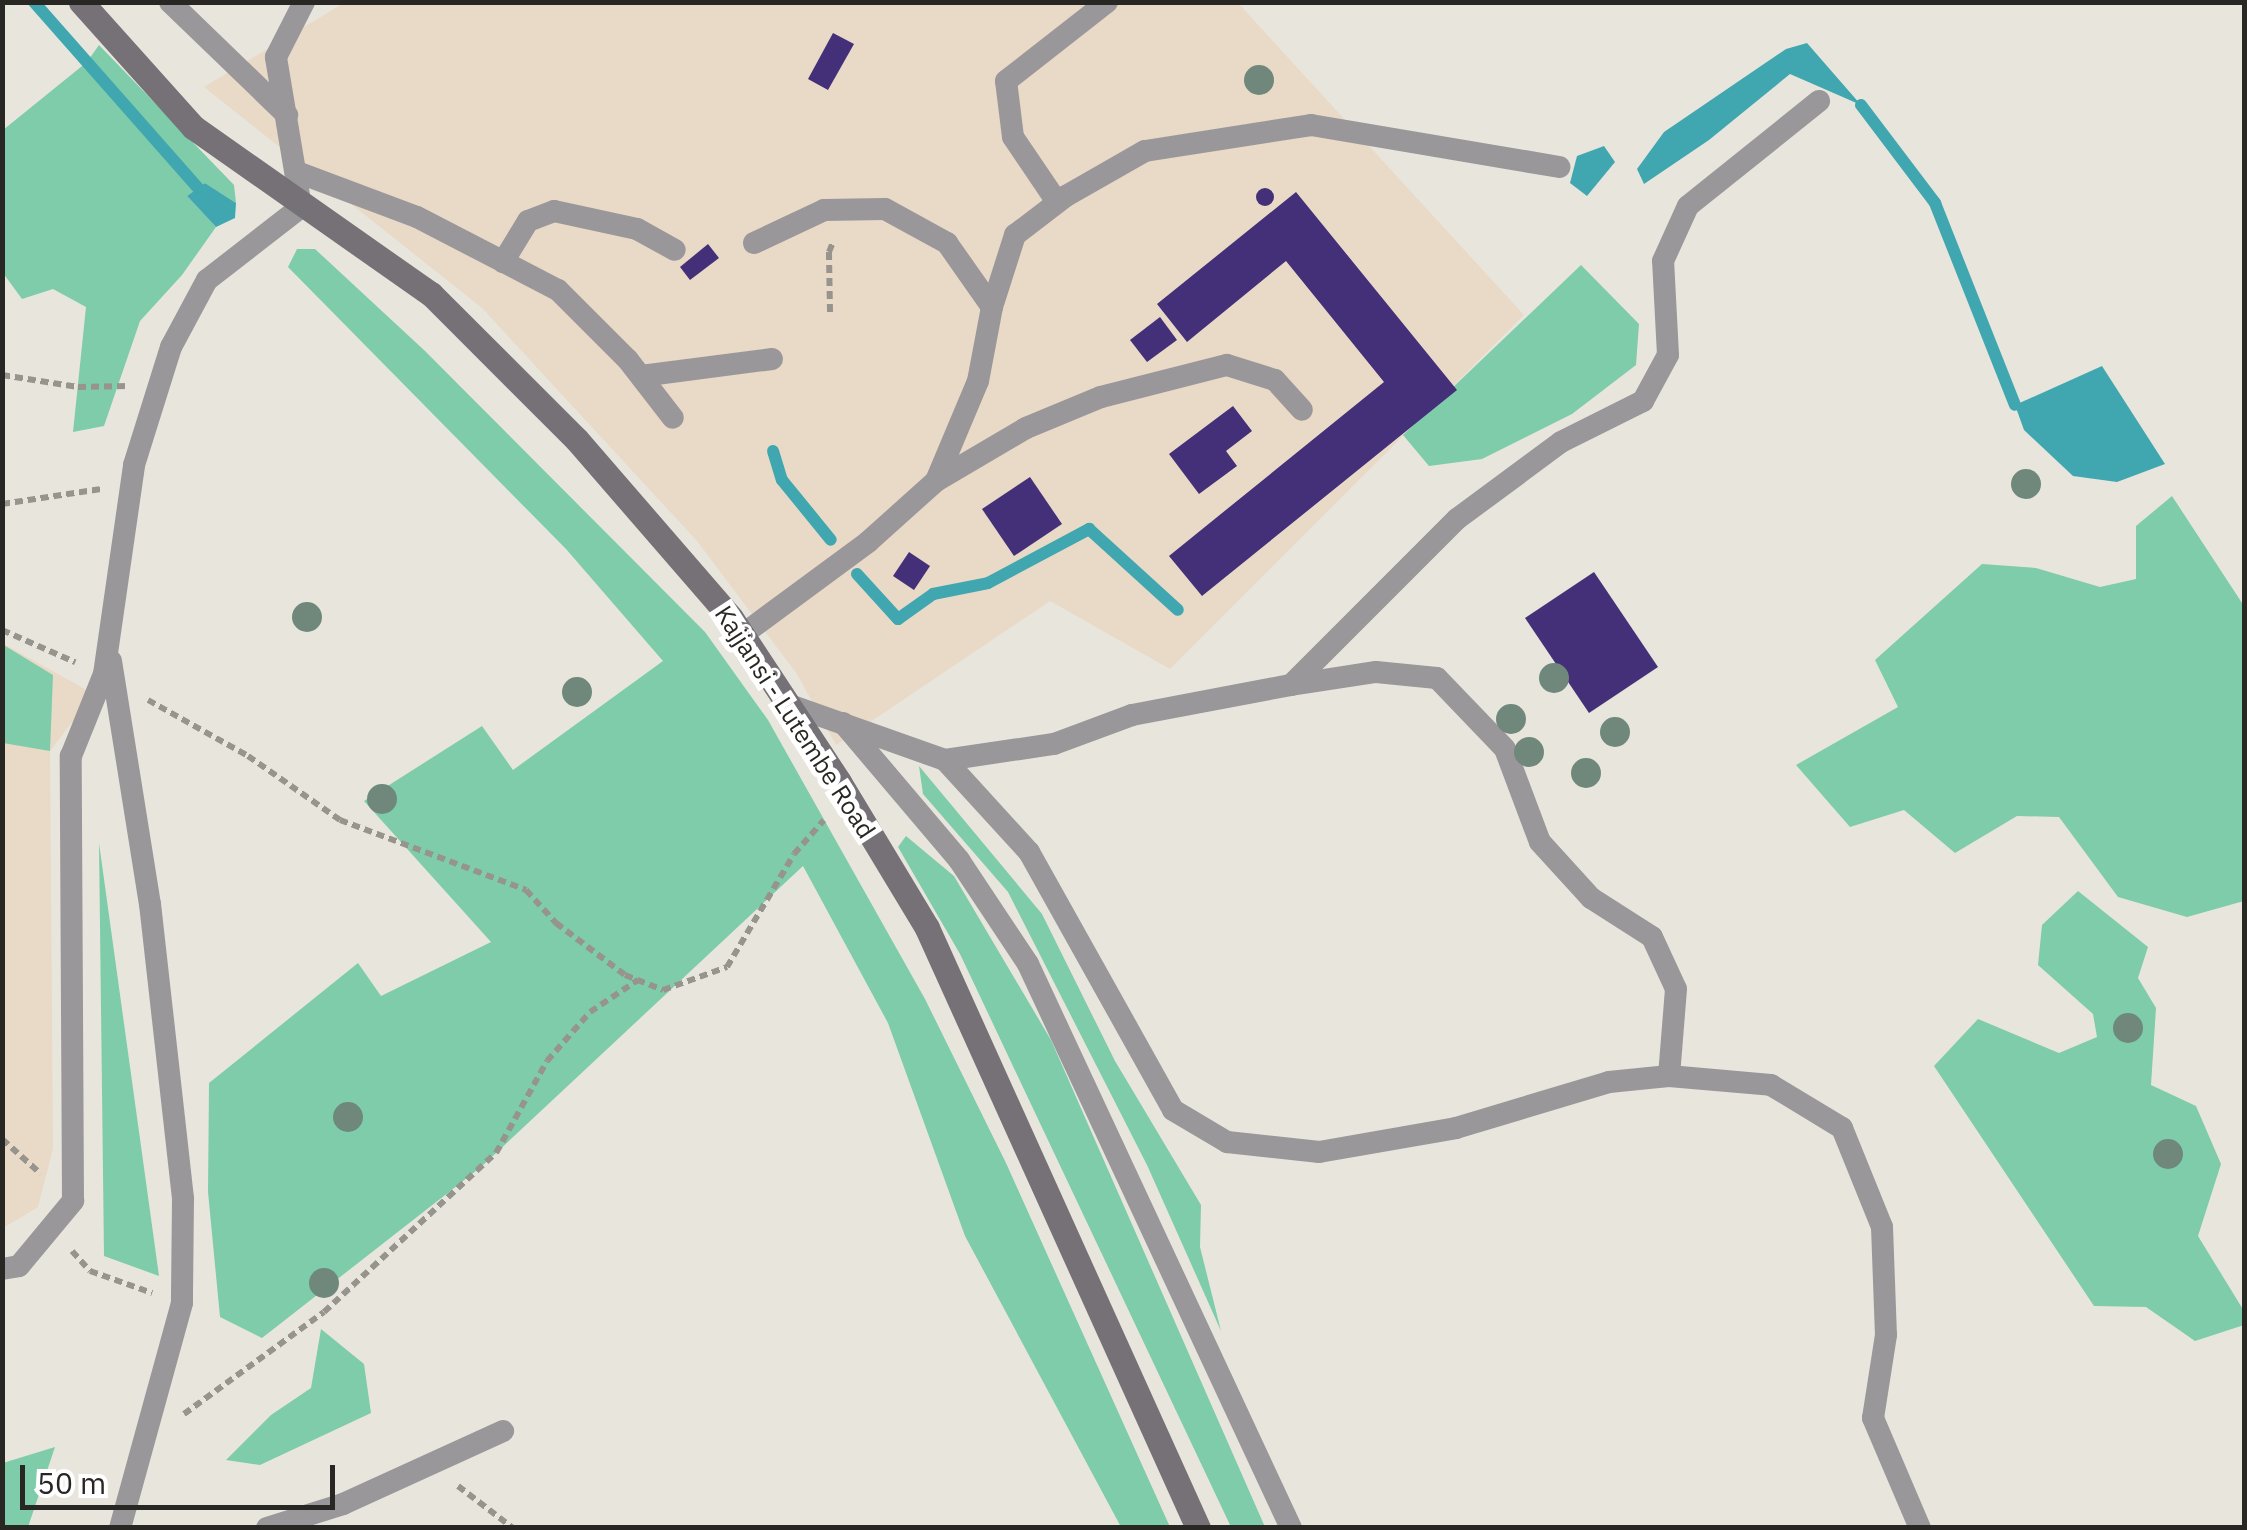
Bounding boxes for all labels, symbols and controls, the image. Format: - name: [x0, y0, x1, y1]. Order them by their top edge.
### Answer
- street label: Kajjansi - Lutembe Road: [709, 600, 881, 844]
- scale bar: [25, 1445, 340, 1507]
- text: 50 m: [37, 1463, 106, 1502]

